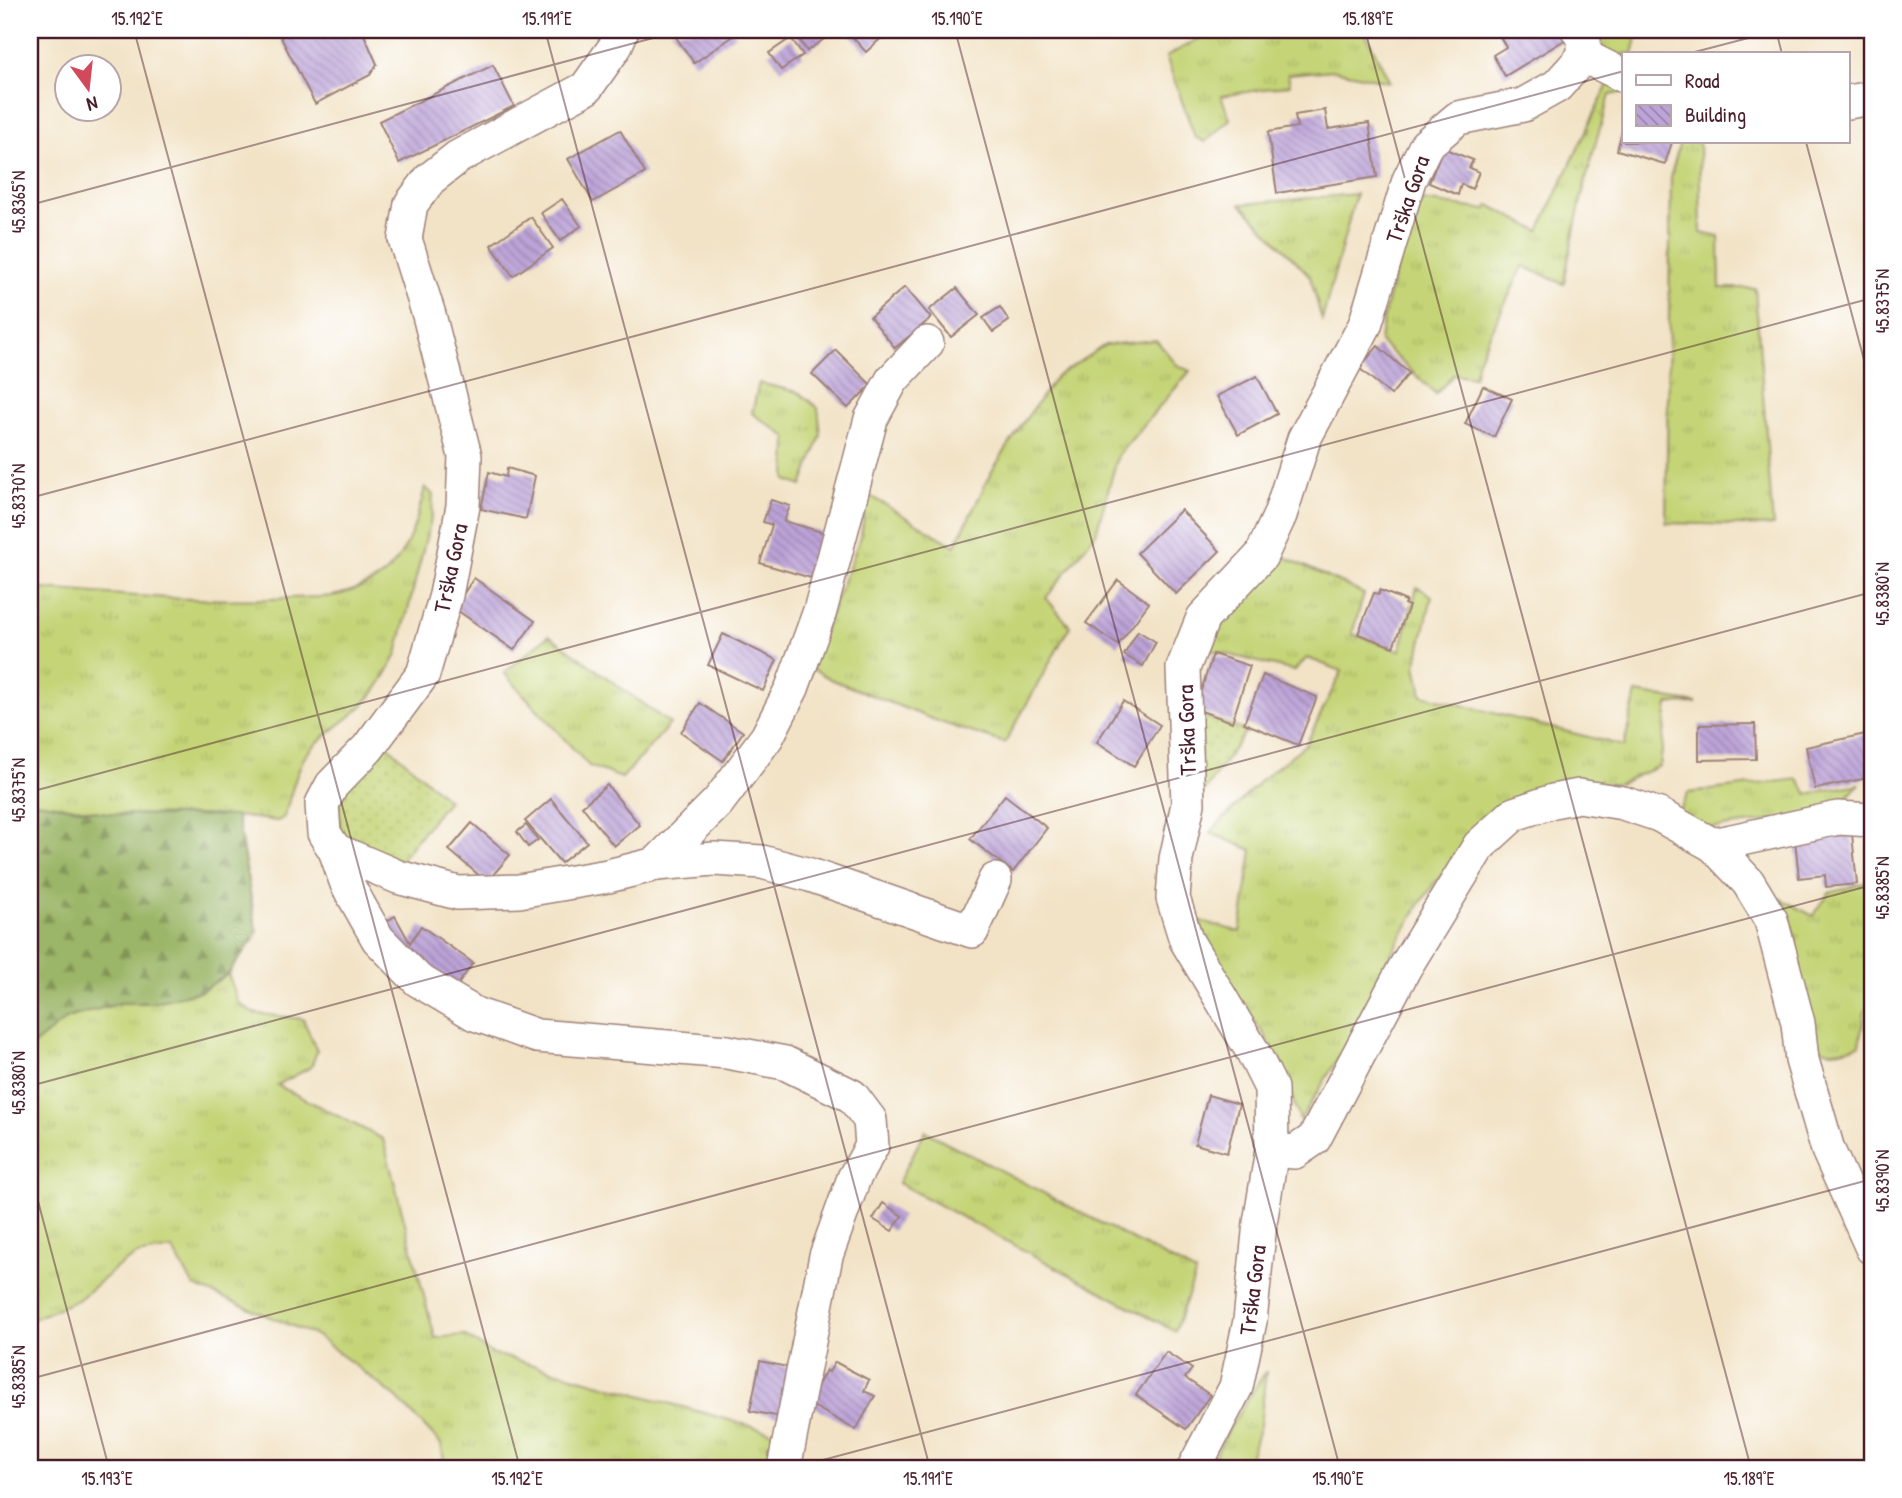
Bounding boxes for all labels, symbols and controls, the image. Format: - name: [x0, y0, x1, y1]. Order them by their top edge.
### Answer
- text: 15.192°E: [111, 6, 163, 31]
- text: 15.191°E: [522, 6, 572, 31]
- text: 15.190°E: [931, 6, 983, 31]
- text: 15.189°E: [1342, 6, 1394, 31]
- north arrow: [52, 52, 122, 122]
- legend: [1622, 52, 1850, 144]
- text: Road: [1685, 66, 1719, 95]
- text: N: [84, 91, 101, 118]
- text: Building: [1685, 100, 1746, 129]
- street label: Trška Gora: [1378, 151, 1436, 247]
- text: 45.8365°N: [6, 171, 31, 233]
- text: 45.8375°N: [1870, 269, 1895, 333]
- text: 45.8370°N: [6, 464, 31, 528]
- street label: Trška Gora: [425, 521, 475, 615]
- text: 45.8380°N: [1870, 562, 1895, 626]
- street label: Trška Gora: [1169, 684, 1203, 776]
- text: 45.8375°N: [6, 758, 31, 822]
- text: 45.8385°N: [1870, 856, 1895, 920]
- text: 45.8380°N: [6, 1051, 31, 1115]
- text: 45.8390°N: [1870, 1150, 1895, 1212]
- street label: Trška Gora: [1231, 1243, 1273, 1337]
- text: 45.8385°N: [6, 1345, 31, 1409]
- text: 15.193°E: [81, 1466, 133, 1491]
- text: 15.192°E: [491, 1466, 543, 1491]
- text: 15.191°E: [903, 1466, 953, 1491]
- text: 15.190°E: [1312, 1466, 1364, 1491]
- text: 15.189°E: [1723, 1466, 1775, 1491]

